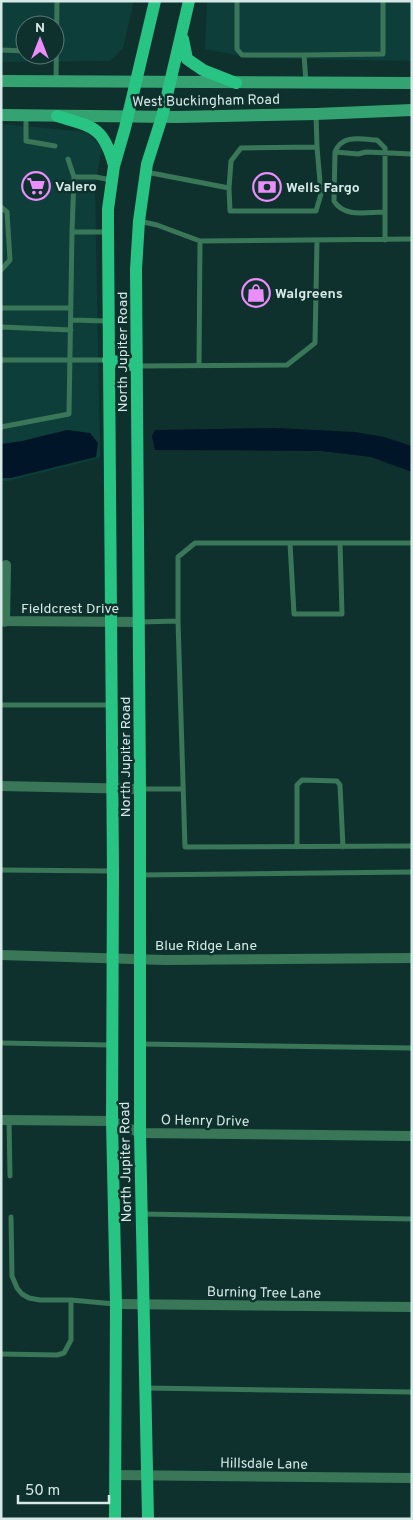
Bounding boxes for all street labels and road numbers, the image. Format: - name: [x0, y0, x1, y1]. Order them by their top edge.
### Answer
- street label: West Buckingham Road: [132, 92, 280, 111]
- street label: North Jupiter Road: [115, 292, 132, 412]
- street label: Fieldcrest Drive: [21, 601, 119, 618]
- street label: North Jupiter Road: [118, 697, 135, 817]
- street label: Blue Ridge Lane: [155, 938, 257, 955]
- street label: North Jupiter Road: [117, 1102, 136, 1222]
- street label: O Henry Drive: [161, 1112, 249, 1131]
- street label: Burning Tree Lane: [207, 1284, 321, 1303]
- street label: Hillsdale Lane: [220, 1455, 308, 1474]

